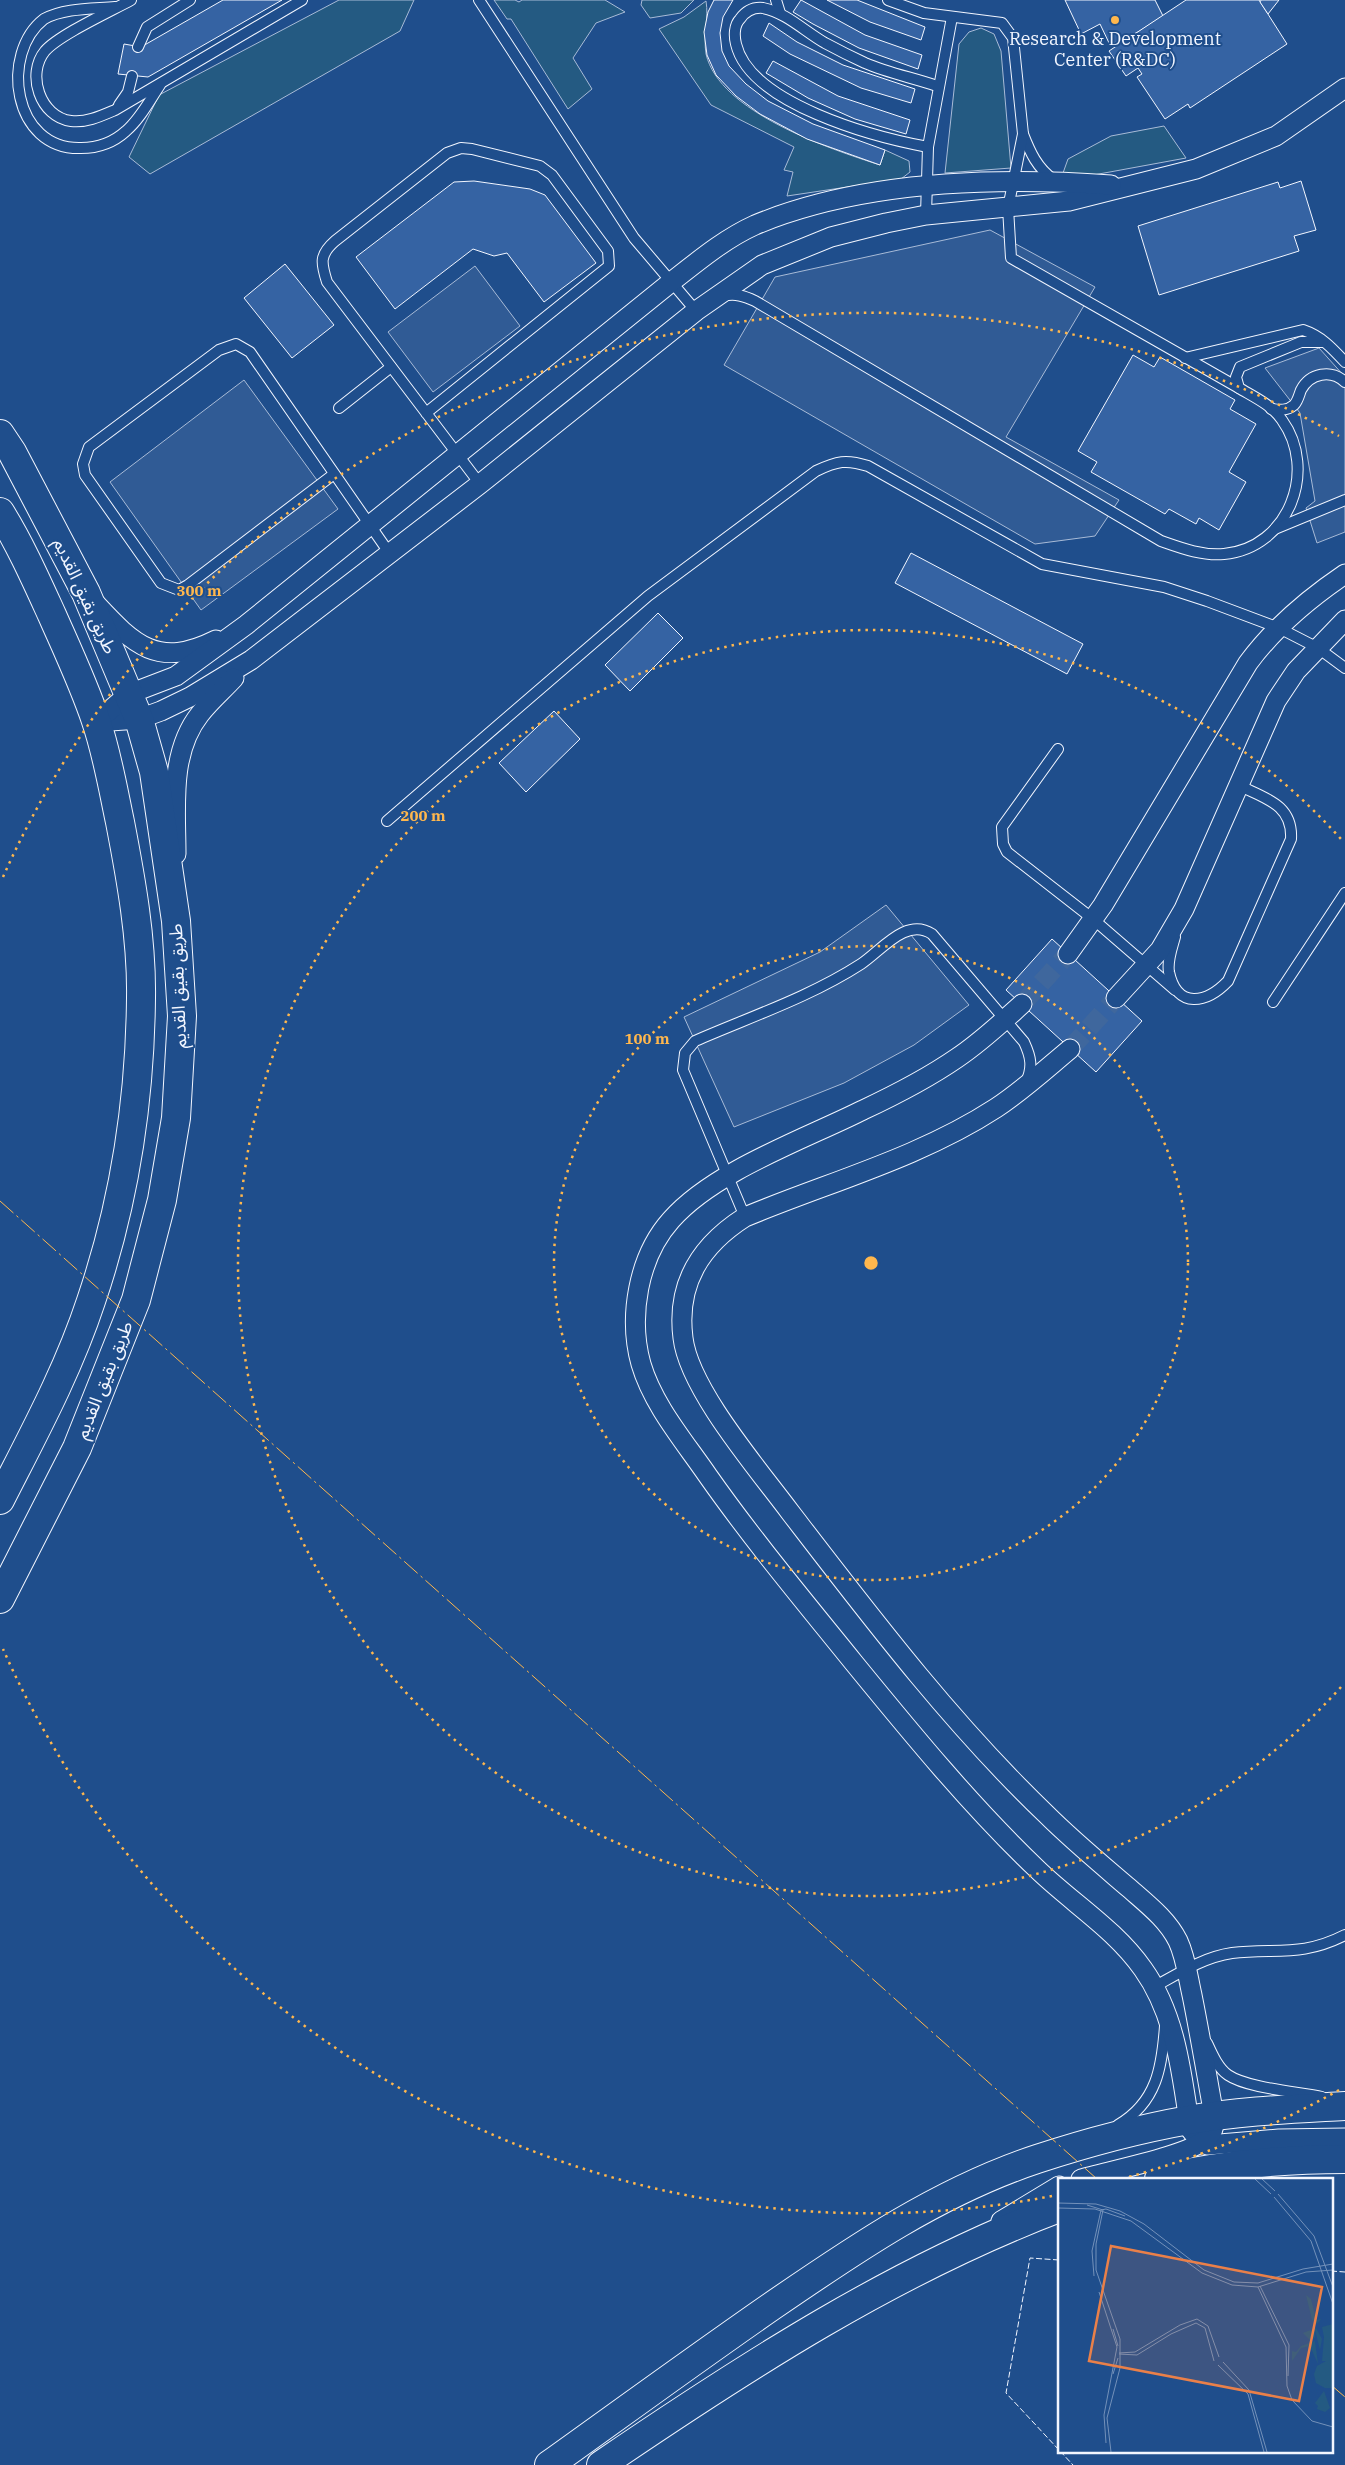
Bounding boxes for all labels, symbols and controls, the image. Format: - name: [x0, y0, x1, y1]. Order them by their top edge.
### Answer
- marker: Research & Development Center (R&DC): [1109, 14, 1121, 26]
- place label: Research & Development Center (R&DC): [1009, 27, 1221, 71]
- street label: طريق بقيق القديم: [47, 534, 122, 658]
- text: 300 m: [176, 581, 222, 600]
- text: 200 m: [400, 806, 446, 825]
- street label: طريق بقيق القديم: [164, 923, 193, 1049]
- text: 100 m: [624, 1029, 670, 1048]
- centre of rings: [862, 1254, 880, 1272]
- street label: طريق بقيق القديم: [69, 1318, 139, 1443]
- inset map: [1058, 2178, 1332, 2452]

